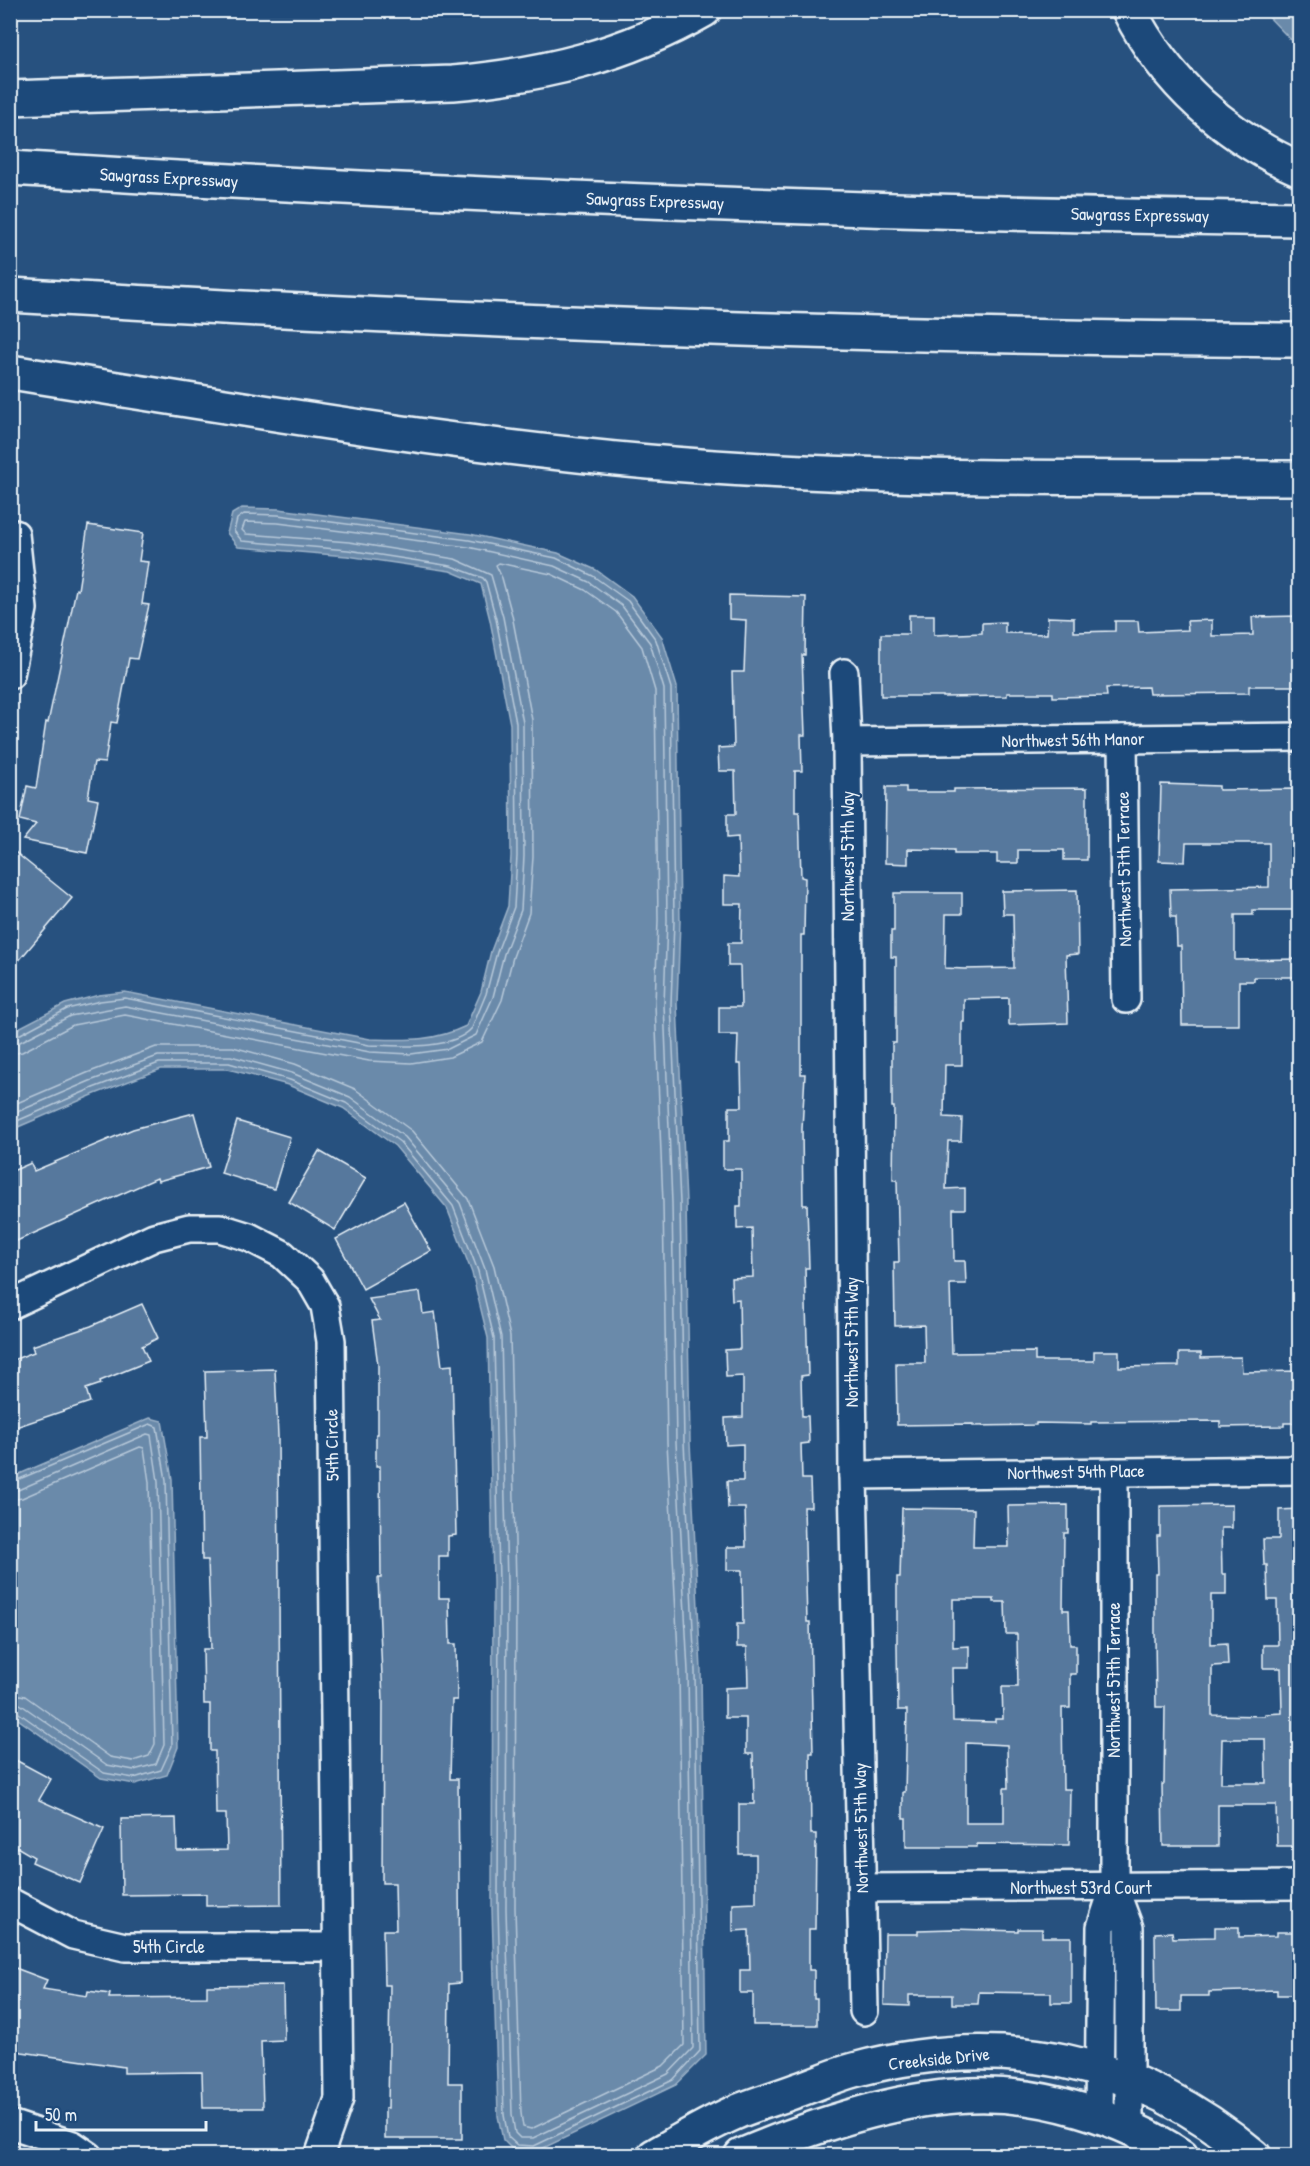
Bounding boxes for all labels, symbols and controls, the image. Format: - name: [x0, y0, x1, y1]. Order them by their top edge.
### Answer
- street label: Sawgrass Expressway: [99, 161, 239, 194]
- street label: Sawgrass Expressway: [585, 186, 725, 215]
- street label: Sawgrass Expressway: [1071, 201, 1210, 228]
- street label: Northwest 56th Manor: [1001, 726, 1145, 753]
- street label: Northwest 57th Way: [835, 790, 860, 921]
- street label: Northwest 57th Terrace: [1110, 791, 1137, 947]
- street label: Northwest 57th Way: [839, 1276, 864, 1407]
- street label: 54th Circle: [318, 1409, 345, 1481]
- street label: Northwest 54th Place: [1007, 1458, 1145, 1485]
- street label: Northwest 57th Terrace: [1101, 1602, 1126, 1758]
- street label: Northwest 57th Way: [847, 1762, 874, 1893]
- street label: Northwest 53rd Court: [1010, 1875, 1153, 1900]
- street label: 54th Circle: [133, 1934, 205, 1959]
- street label: Creekside Drive: [887, 2041, 991, 2076]
- scale bar: [36, 2094, 206, 2132]
- text: 50 m: [45, 2102, 77, 2127]

